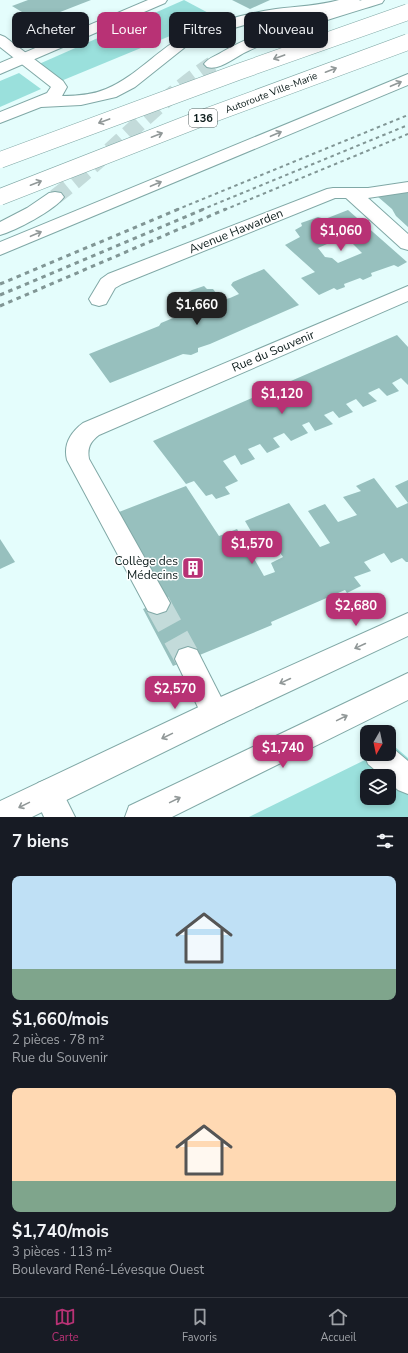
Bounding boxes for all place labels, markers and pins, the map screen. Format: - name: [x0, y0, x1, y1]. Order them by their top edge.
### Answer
- pin: $1,060: [308, 218, 374, 252]
- pin: $1,660: [164, 292, 230, 326]
- pin: $1,120: [249, 381, 315, 415]
- pin: $1,570: [219, 531, 285, 565]
- place label: Collège des Médecins: [115, 553, 178, 583]
- building icon: Collège des Médecins: [180, 555, 206, 581]
- pin: $2,680: [323, 593, 389, 627]
- pin: $2,570: [142, 676, 208, 710]
- pin: $1,740: [250, 735, 316, 769]

